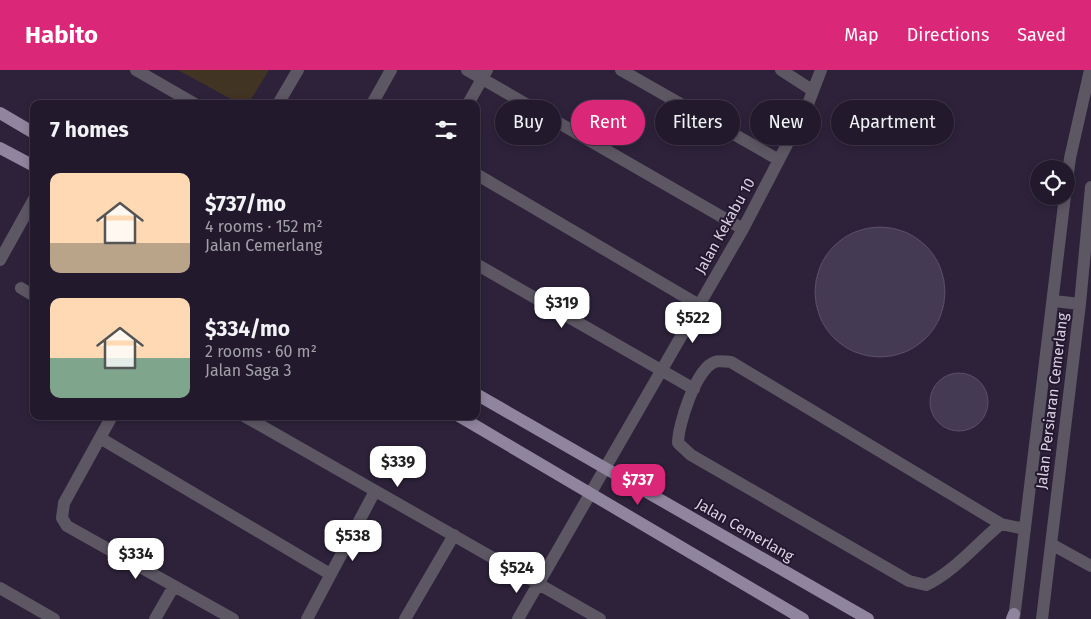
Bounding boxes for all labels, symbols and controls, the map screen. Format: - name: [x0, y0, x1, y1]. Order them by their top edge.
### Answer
- text: Habito: [25, 21, 98, 49]
- text: Map: [844, 24, 879, 46]
- text: Directions: [907, 24, 989, 46]
- text: Saved: [1017, 24, 1066, 46]
- chip: Buy: [495, 100, 561, 145]
- chip: Rent: [571, 100, 645, 145]
- chip: Filters: [655, 100, 740, 145]
- chip: New: [750, 100, 821, 145]
- chip: Apartment: [831, 100, 954, 145]
- icon: filters: [432, 116, 460, 144]
- text: 7 homes: [50, 117, 129, 143]
- map controls: [1030, 160, 1075, 205]
- button: locate: [1030, 160, 1075, 205]
- street label: Jalan Kekabu 10: [691, 175, 759, 277]
- text: $737/mo: [205, 191, 286, 217]
- icon: home: [90, 193, 150, 253]
- text: 4 rooms · 152 m²: [205, 217, 323, 236]
- text: Jalan Cemerlang: [205, 236, 322, 255]
- pin: $319: [532, 286, 592, 329]
- text: $319: [545, 293, 579, 312]
- pin: $522: [663, 302, 723, 344]
- text: $522: [676, 308, 710, 327]
- street label: Jalan Persiaran Cemerlang: [1032, 312, 1072, 490]
- text: $334/mo: [205, 316, 290, 342]
- icon: home: [90, 318, 150, 378]
- text: 2 rooms · 60 m²: [205, 342, 317, 361]
- text: Jalan Saga 3: [205, 361, 292, 380]
- pin: $339: [368, 446, 428, 488]
- text: $339: [381, 452, 415, 471]
- pin: $737: [608, 464, 668, 506]
- text: $737: [622, 470, 654, 489]
- street label: Jalan Cemerlang: [693, 495, 797, 565]
- pin: $538: [323, 520, 383, 562]
- text: $538: [336, 526, 370, 545]
- pin: $334: [106, 538, 166, 580]
- text: $334: [119, 544, 153, 563]
- pin: $524: [487, 552, 547, 594]
- text: $524: [500, 558, 534, 577]

